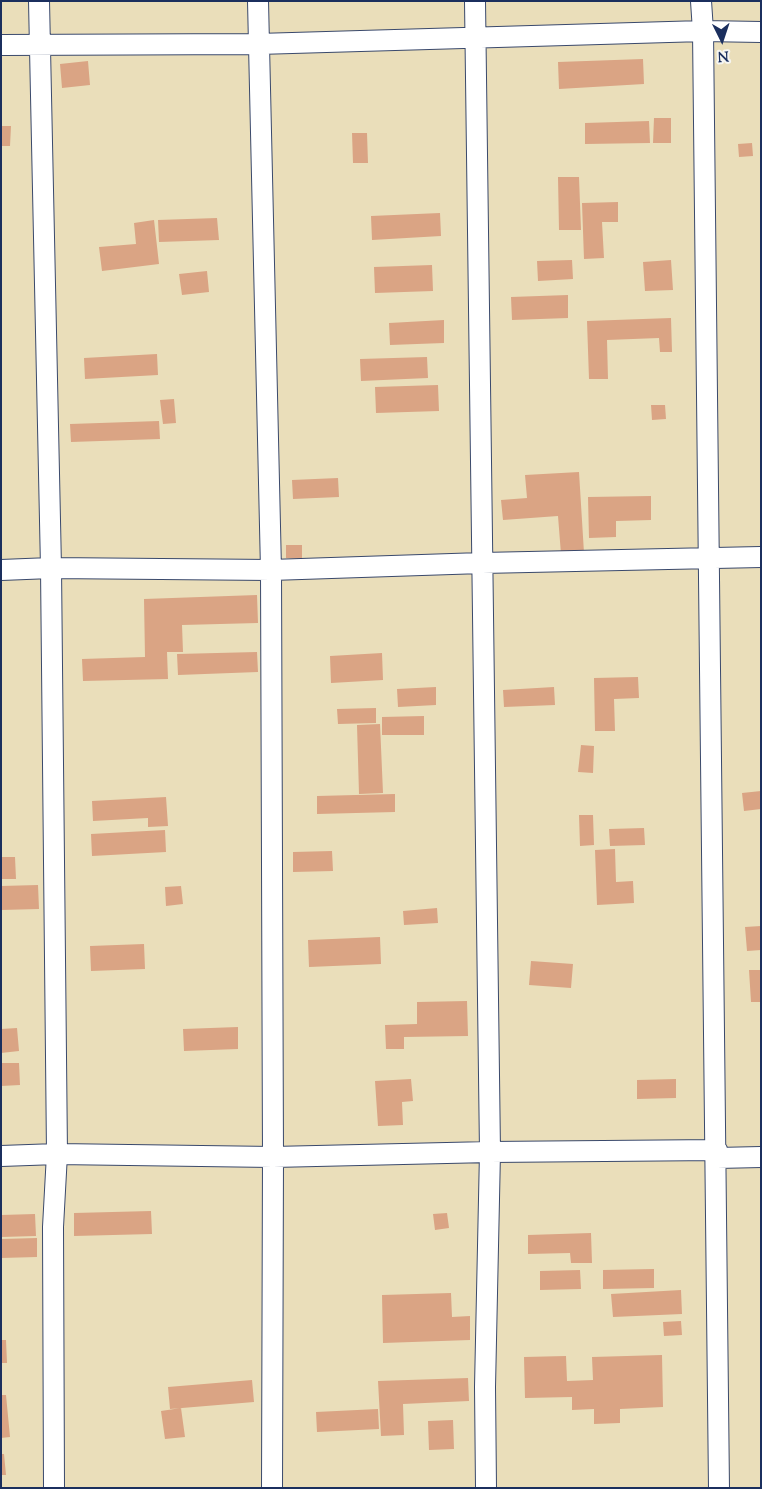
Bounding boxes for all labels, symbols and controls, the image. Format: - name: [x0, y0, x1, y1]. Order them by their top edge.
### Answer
- north arrow: [697, 15, 747, 65]
- text: N: [717, 45, 729, 65]

